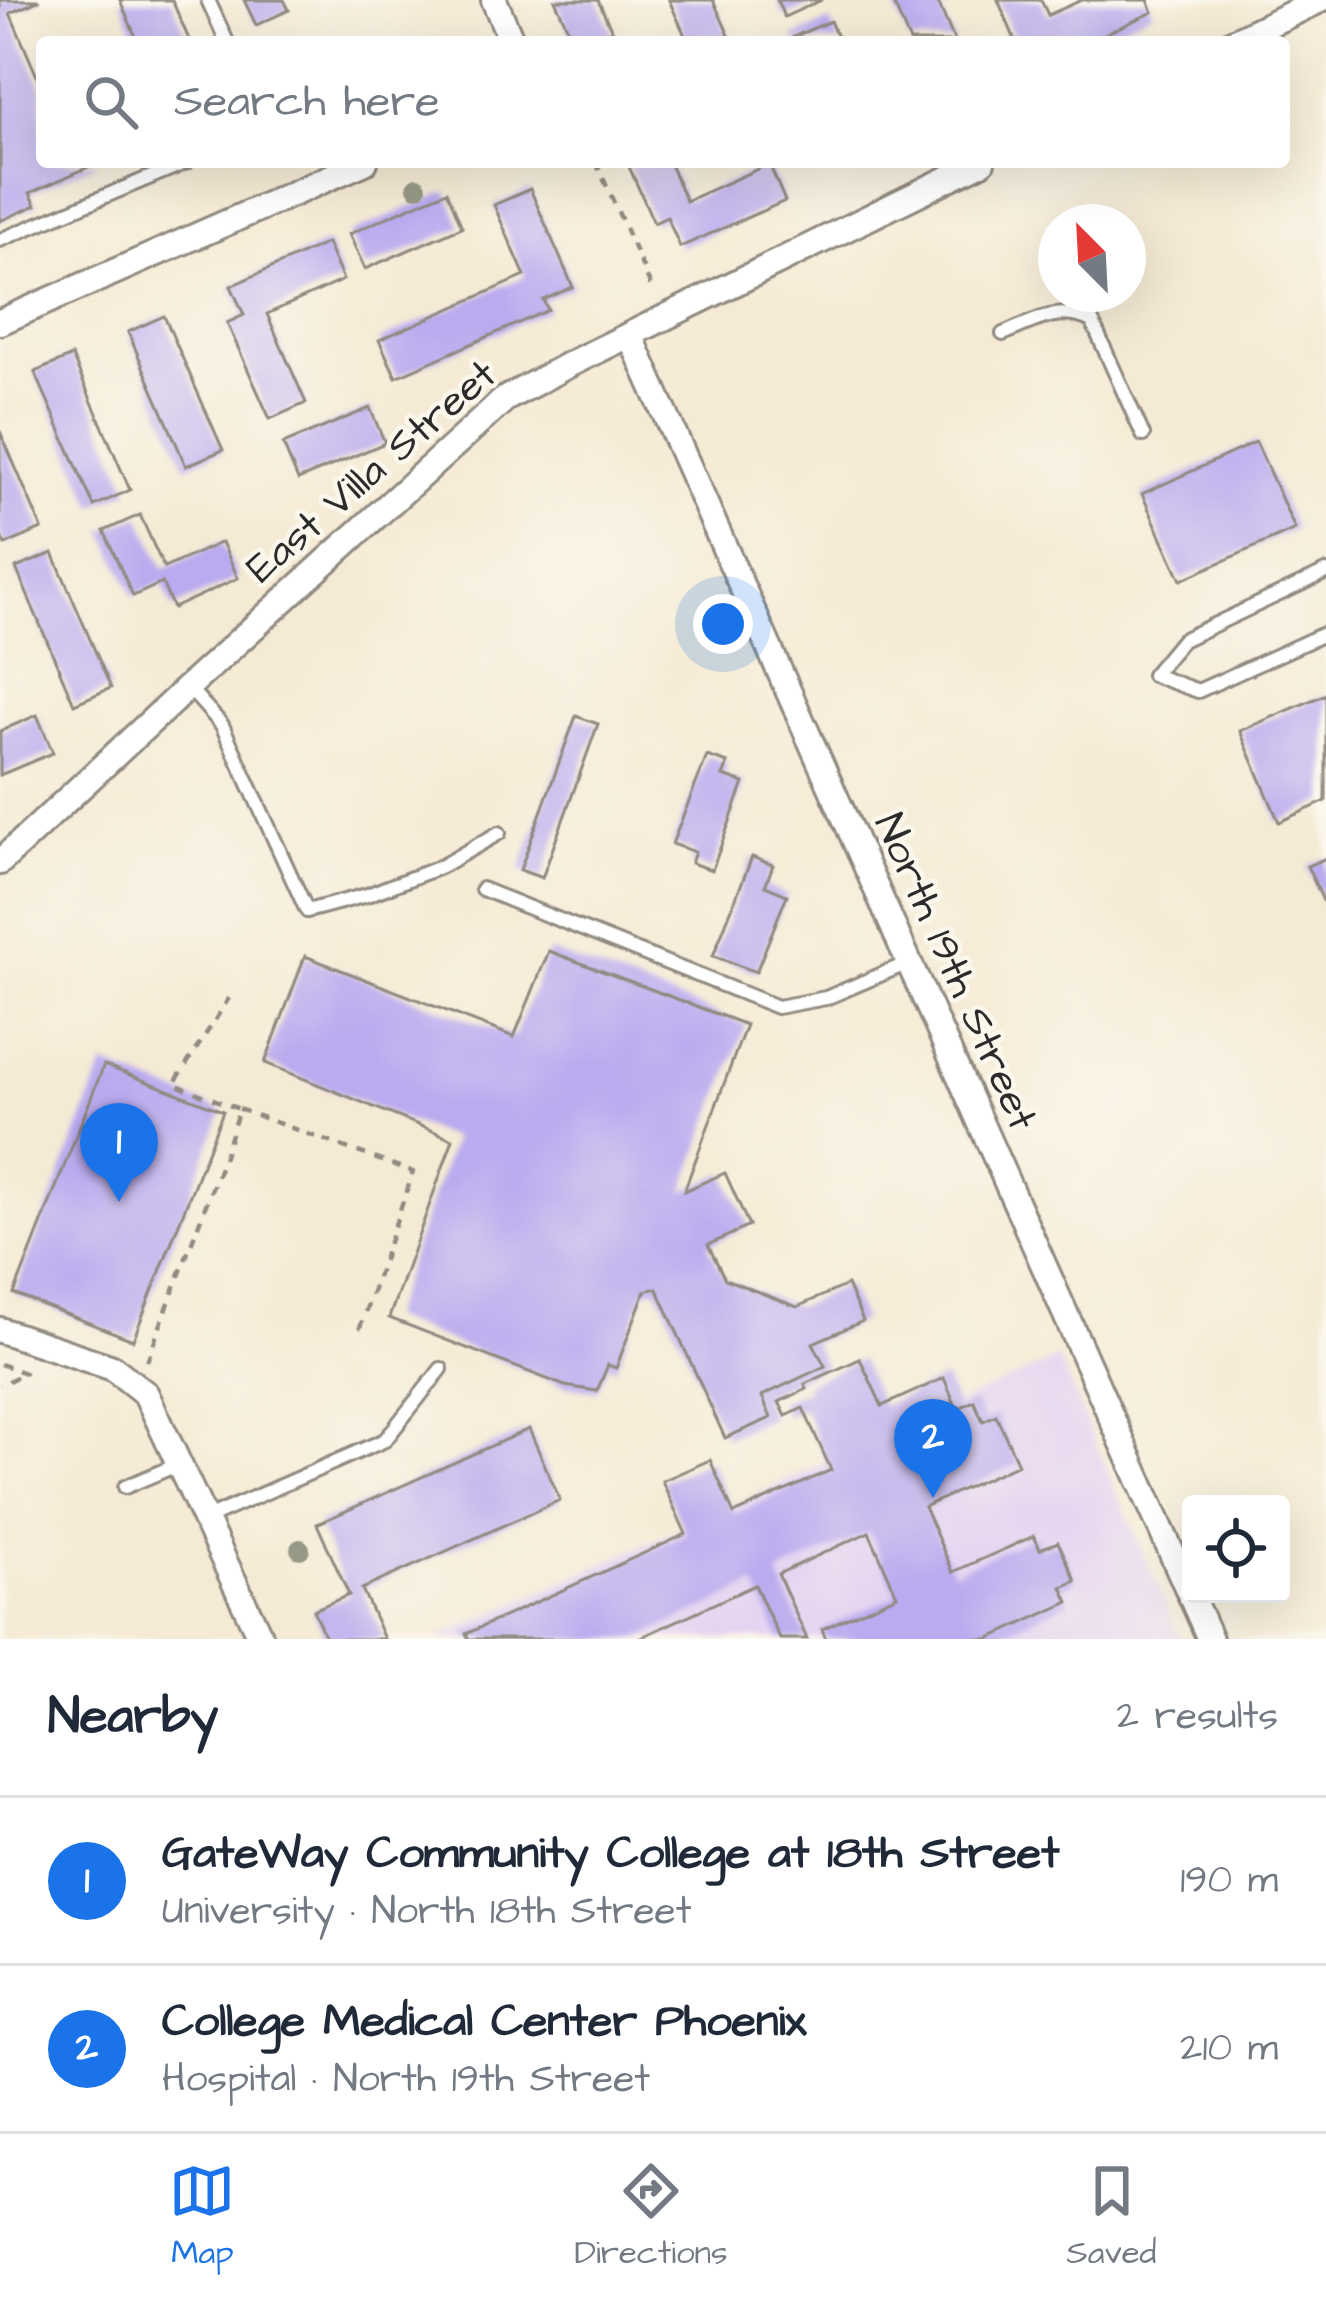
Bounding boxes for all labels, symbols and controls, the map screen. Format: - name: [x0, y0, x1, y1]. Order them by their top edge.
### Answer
- search box: [36, 36, 1290, 168]
- icon: search: [78, 69, 144, 135]
- text: Search here: [174, 71, 440, 133]
- north arrow: [1038, 204, 1146, 312]
- street label: East Villa Street: [234, 347, 510, 597]
- your location: [693, 594, 753, 654]
- street label: North 19th Street: [859, 804, 1051, 1140]
- pin: 1: [80, 1103, 158, 1202]
- pin: 2: [894, 1399, 972, 1498]
- map controls: [1182, 1495, 1290, 1603]
- button: locate: [1182, 1495, 1290, 1603]
- text: Nearby: [48, 1682, 218, 1753]
- text: 2 results: [1117, 1690, 1278, 1744]
- text: GateWay Community College at 18th Street: [162, 1823, 1059, 1885]
- text: 1: [85, 1854, 90, 1908]
- text: 190 m: [1180, 1854, 1278, 1908]
- text: University · North 18th Street: [162, 1885, 691, 1939]
- text: College Medical Center Phoenix: [162, 1991, 806, 2053]
- text: 2: [76, 2022, 98, 2076]
- text: 210 m: [1180, 2022, 1278, 2076]
- text: Hospital · North 19th Street: [162, 2053, 650, 2107]
- tab: Map: [169, 2158, 235, 2276]
- tab: Directions: [574, 2158, 728, 2276]
- tab: Saved: [1067, 2158, 1157, 2276]

